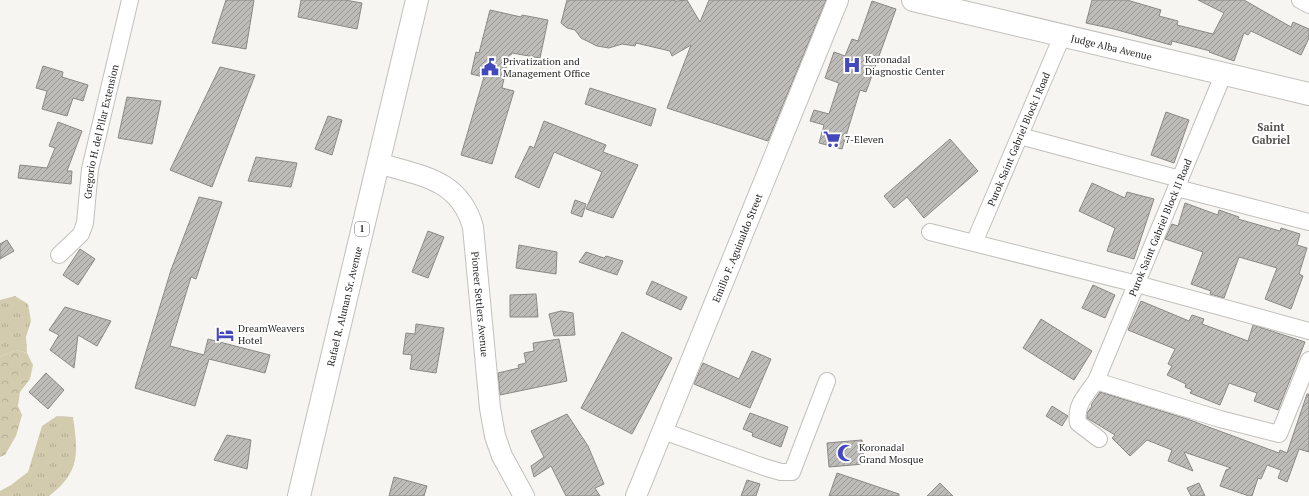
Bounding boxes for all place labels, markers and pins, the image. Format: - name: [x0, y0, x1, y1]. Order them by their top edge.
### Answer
- place label: Koronadal Diagnostic Center: [865, 53, 945, 78]
- place label: Privatization and Management Office: [503, 55, 590, 80]
- hospital icon: Koronadal Diagnostic Center: [842, 55, 862, 75]
- public building icon: Privatization and Management Office: [480, 57, 500, 77]
- supermarket icon: 7-Eleven: [822, 129, 842, 149]
- place label: 7-Eleven: [845, 133, 884, 146]
- place label: DreamWeavers Hotel: [238, 322, 305, 347]
- hotel icon: DreamWeavers Hotel: [215, 324, 235, 344]
- place label: Koronadal Grand Mosque: [859, 441, 923, 466]
- mosque icon: Koronadal Grand Mosque: [836, 443, 856, 463]

